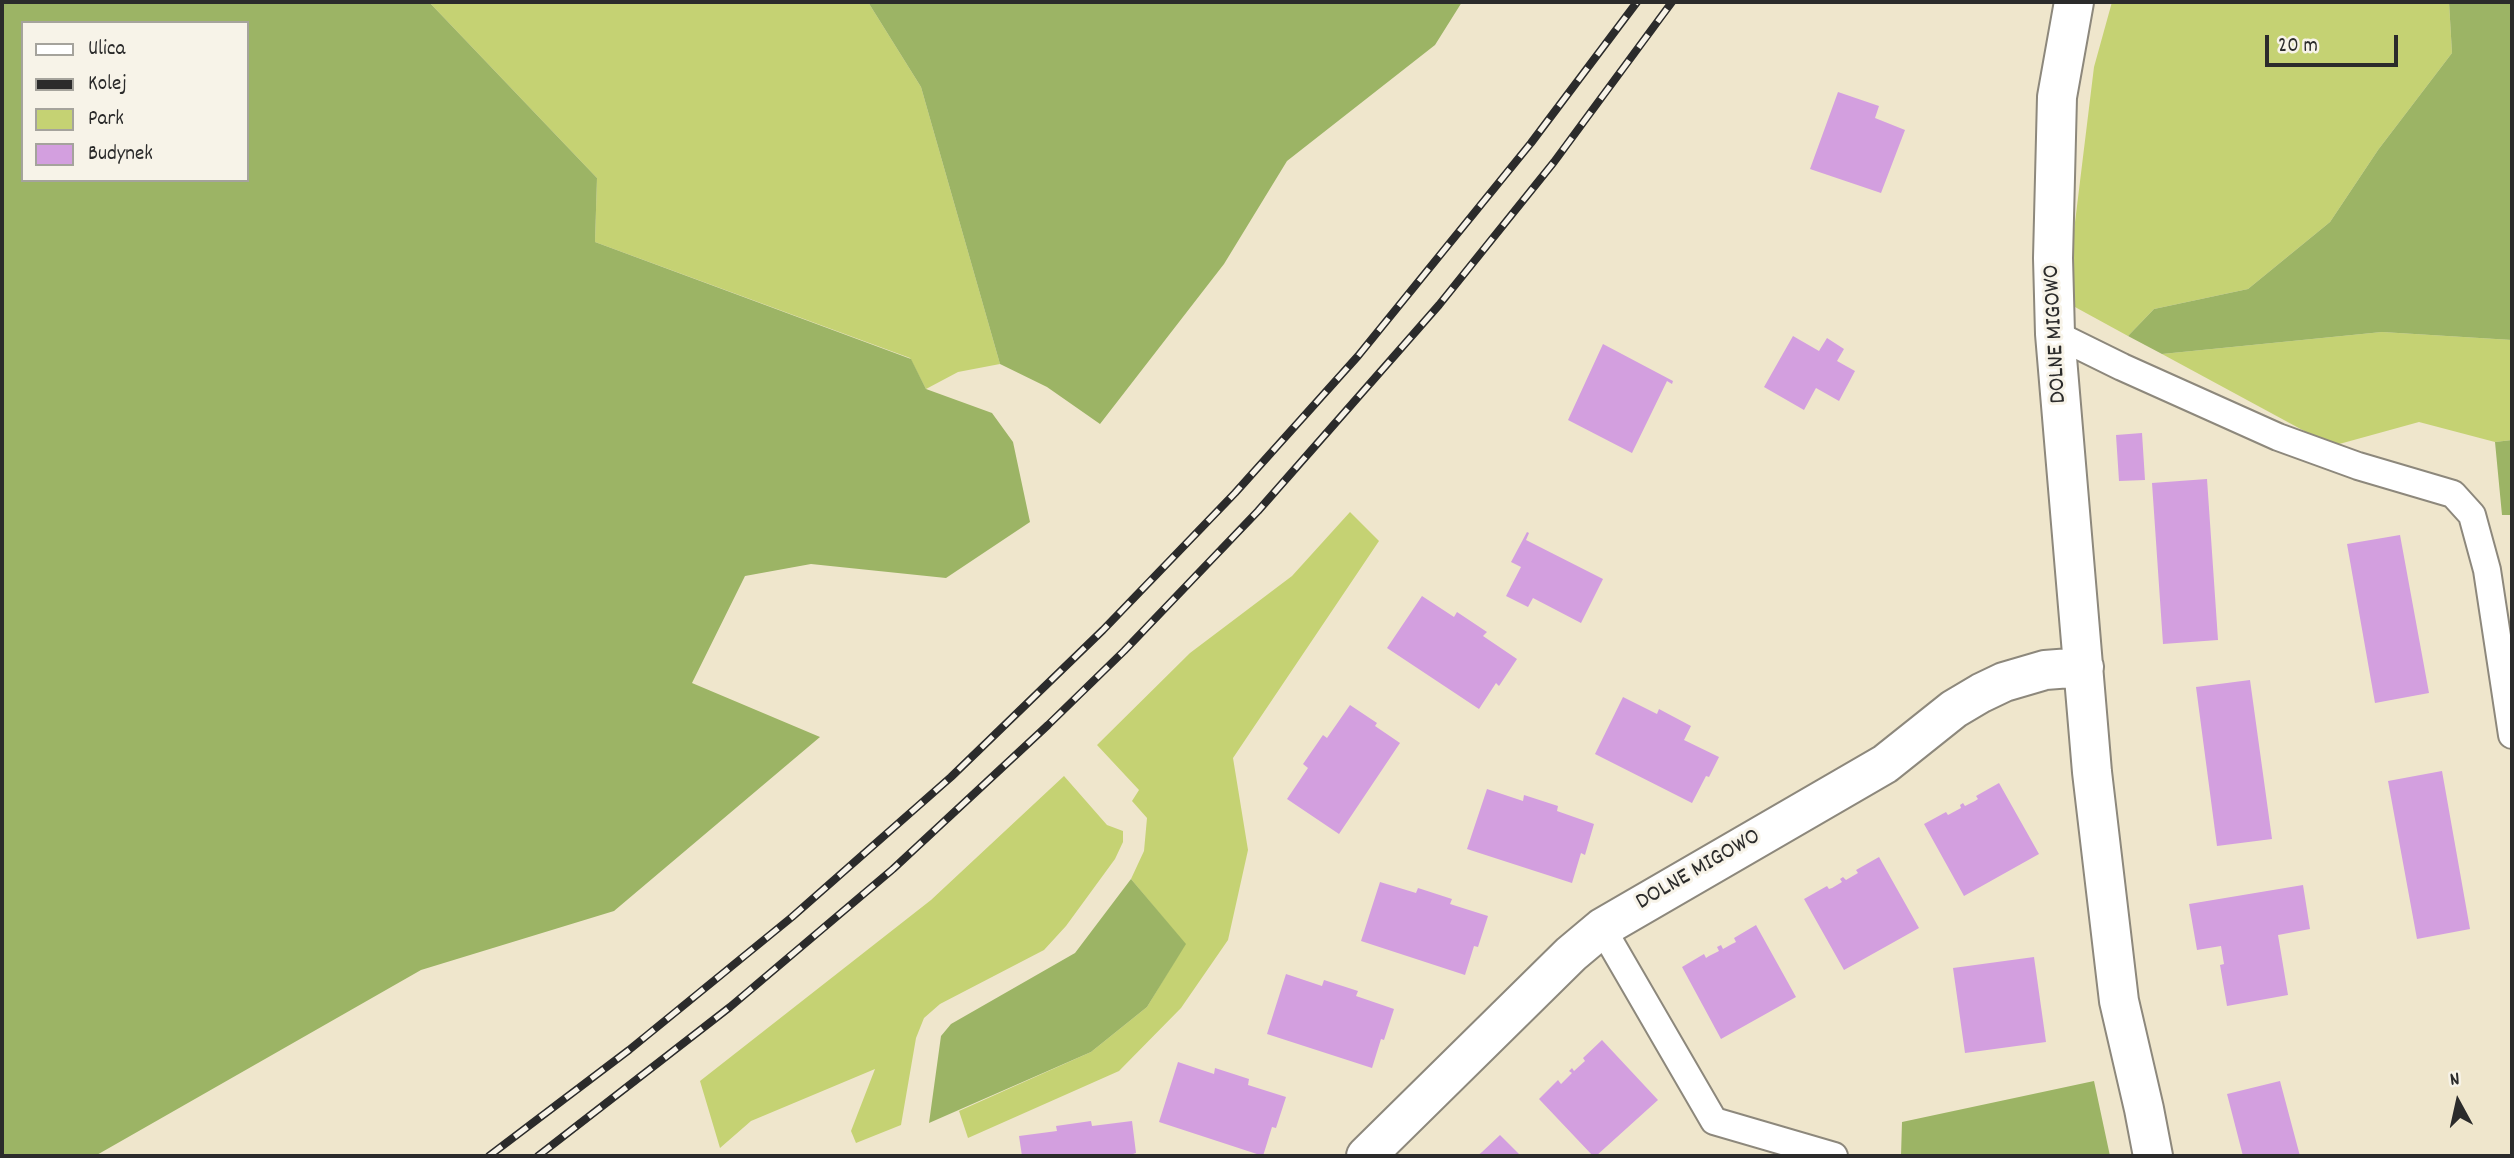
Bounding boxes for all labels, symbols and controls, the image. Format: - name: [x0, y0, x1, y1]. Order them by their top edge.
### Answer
- legend: [21, 21, 248, 182]
- scale bar: [2269, 21, 2402, 65]
- text: 20 m: [2278, 32, 2318, 62]
- text: Ulica: [88, 35, 125, 65]
- text: Kolej: [88, 70, 127, 100]
- text: Park: [88, 105, 124, 135]
- text: Budynek: [88, 140, 153, 170]
- street label: DOLNE MIGOWO: [2039, 264, 2075, 404]
- street label: DOLNE MIGOWO: [1632, 824, 1766, 918]
- north arrow: [2423, 1067, 2493, 1137]
- text: N: [2448, 1067, 2462, 1095]

